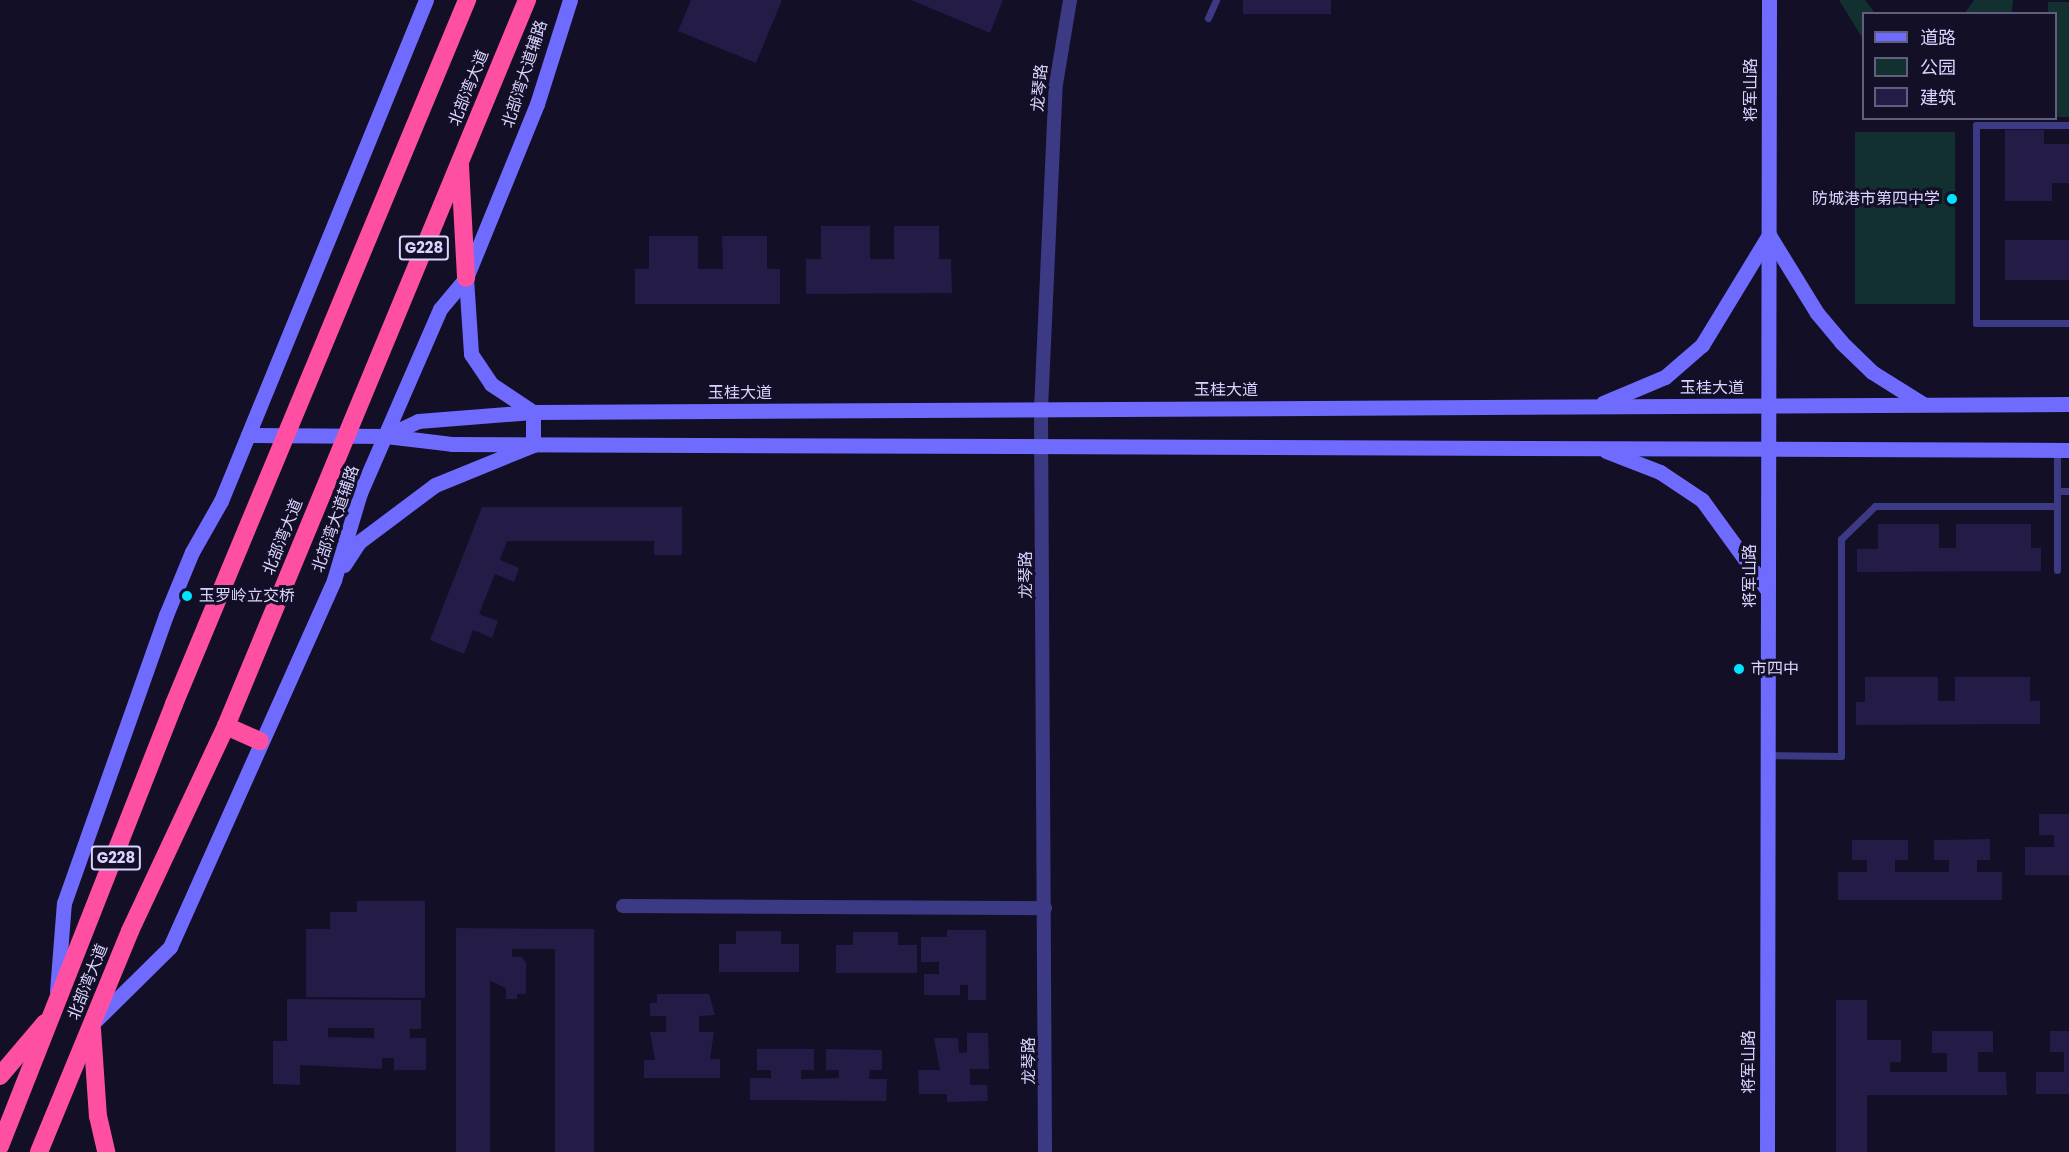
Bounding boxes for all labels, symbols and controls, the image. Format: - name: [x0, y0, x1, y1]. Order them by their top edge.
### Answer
- legend: [1862, 12, 2057, 120]
- street label: 北部湾大道辅路: [499, 18, 551, 130]
- text: 道路: [1920, 25, 1956, 50]
- street label: 北部湾大道: [445, 47, 493, 129]
- text: 公园: [1920, 55, 1956, 80]
- street label: 将军山路: [1741, 58, 1761, 122]
- street label: 龙琴路: [1028, 63, 1052, 113]
- text: 建筑: [1920, 85, 1956, 110]
- place label: 防城港市第四中学: [1812, 189, 1940, 209]
- marker: 防城港市第四中学: [1945, 192, 1959, 206]
- road number: G228: [398, 236, 450, 260]
- street label: 玉桂大道: [1680, 378, 1744, 398]
- street label: 玉桂大道: [1194, 380, 1258, 400]
- street label: 玉桂大道: [708, 383, 772, 403]
- street label: 北部湾大道辅路: [309, 463, 363, 575]
- street label: 北部湾大道: [259, 496, 307, 578]
- street label: 将军山路: [1740, 544, 1760, 608]
- street label: 龙琴路: [1016, 551, 1036, 599]
- place label: 玉罗岭立交桥: [199, 586, 295, 606]
- marker: 玉罗岭立交桥: [180, 589, 194, 603]
- place label: 市四中: [1751, 659, 1799, 679]
- marker: 市四中: [1732, 662, 1746, 676]
- road number: G228: [90, 846, 142, 870]
- street label: 北部湾大道: [64, 941, 112, 1023]
- street label: 将军山路: [1739, 1030, 1759, 1094]
- street label: 龙琴路: [1019, 1037, 1039, 1085]

